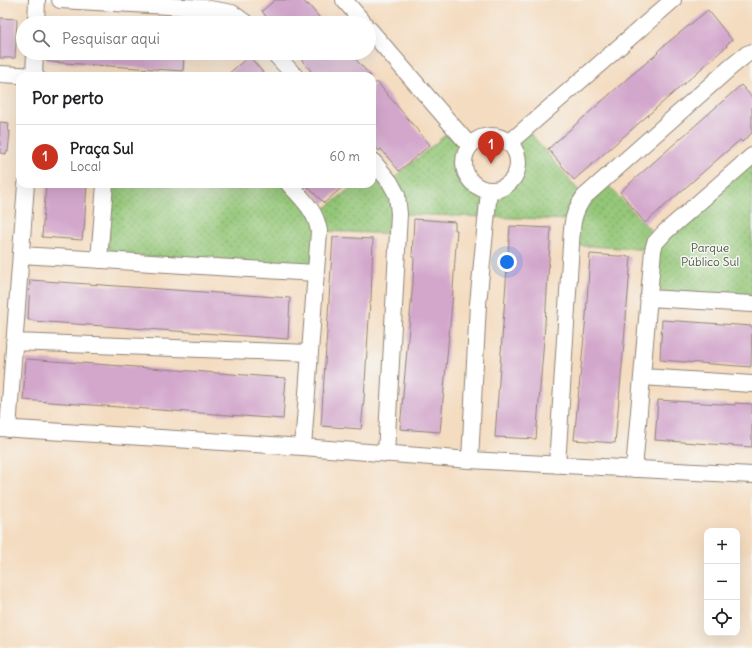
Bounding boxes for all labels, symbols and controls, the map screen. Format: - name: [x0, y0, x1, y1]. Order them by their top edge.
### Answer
- search box: [16, 16, 376, 60]
- icon: search: [30, 27, 52, 49]
- text: Pesquisar aqui: [62, 29, 160, 48]
- text: Por perto: [32, 87, 103, 109]
- pin: 1: [478, 131, 504, 164]
- text: Praça Sul: [70, 139, 134, 158]
- text: 1: [42, 148, 48, 165]
- text: 60 m: [329, 148, 360, 165]
- text: Local: [70, 158, 101, 175]
- park label: Parque Público Sul: [681, 240, 739, 269]
- your location: [497, 252, 517, 272]
- map controls: [704, 528, 740, 636]
- button: +: [704, 528, 740, 564]
- button: −: [704, 564, 740, 600]
- button: locate: [704, 600, 740, 636]

